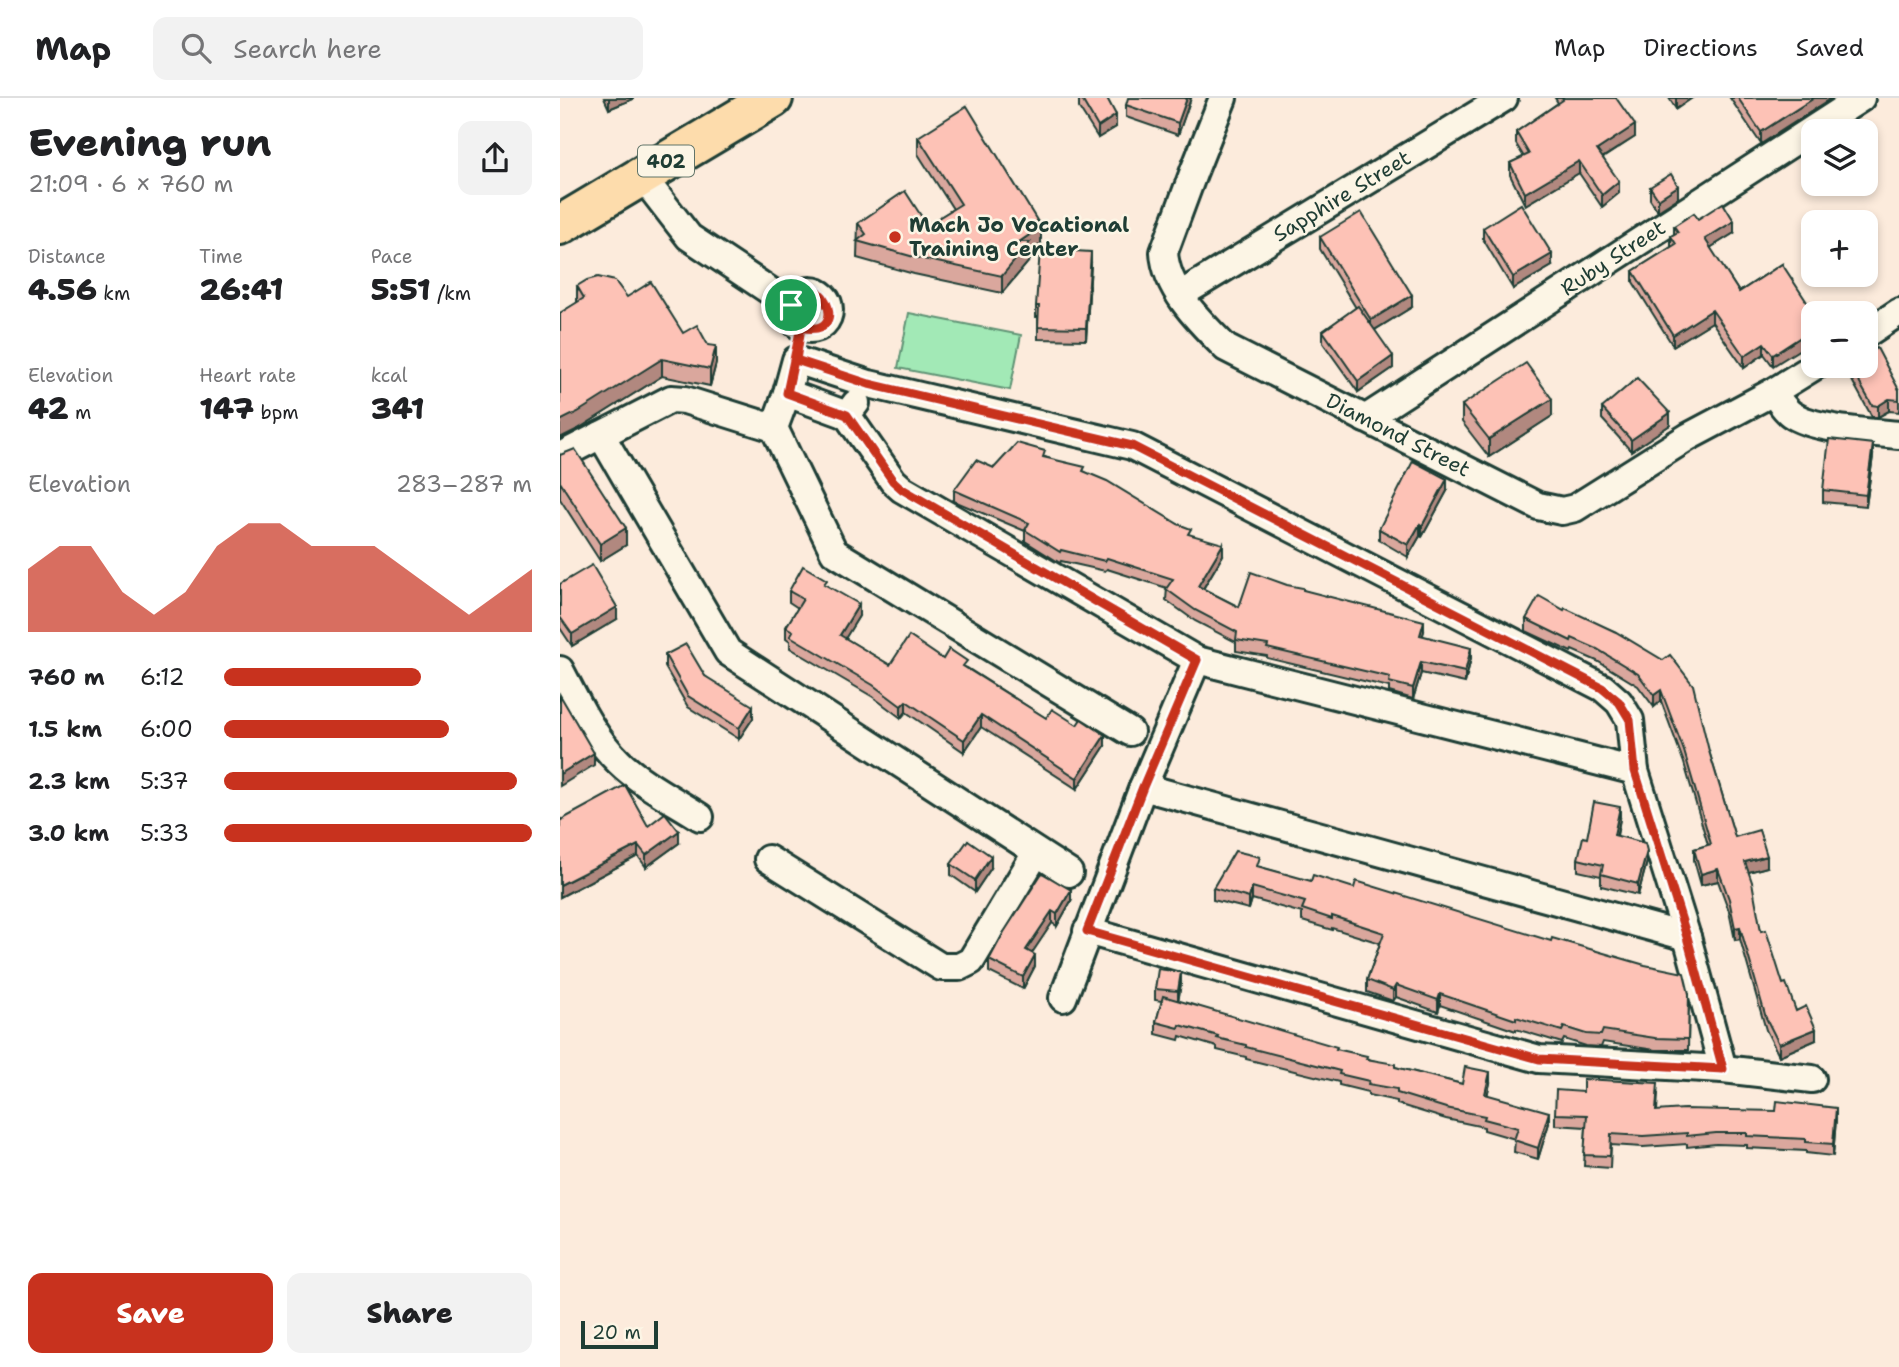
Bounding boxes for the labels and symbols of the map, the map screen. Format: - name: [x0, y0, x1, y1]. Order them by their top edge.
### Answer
- street label: Sapphire Street: [1268, 144, 1416, 248]
- road number: 402: [638, 146, 694, 176]
- place label: Mach Jo Vocational Training Center: [909, 211, 1129, 263]
- street label: Ruby Street: [1555, 214, 1671, 302]
- marker: Mach Jo Vocational Training Center: [887, 229, 903, 245]
- pin: [761, 275, 821, 335]
- street label: Diamond Street: [1321, 387, 1475, 483]
- scale bar: [581, 1318, 658, 1350]

